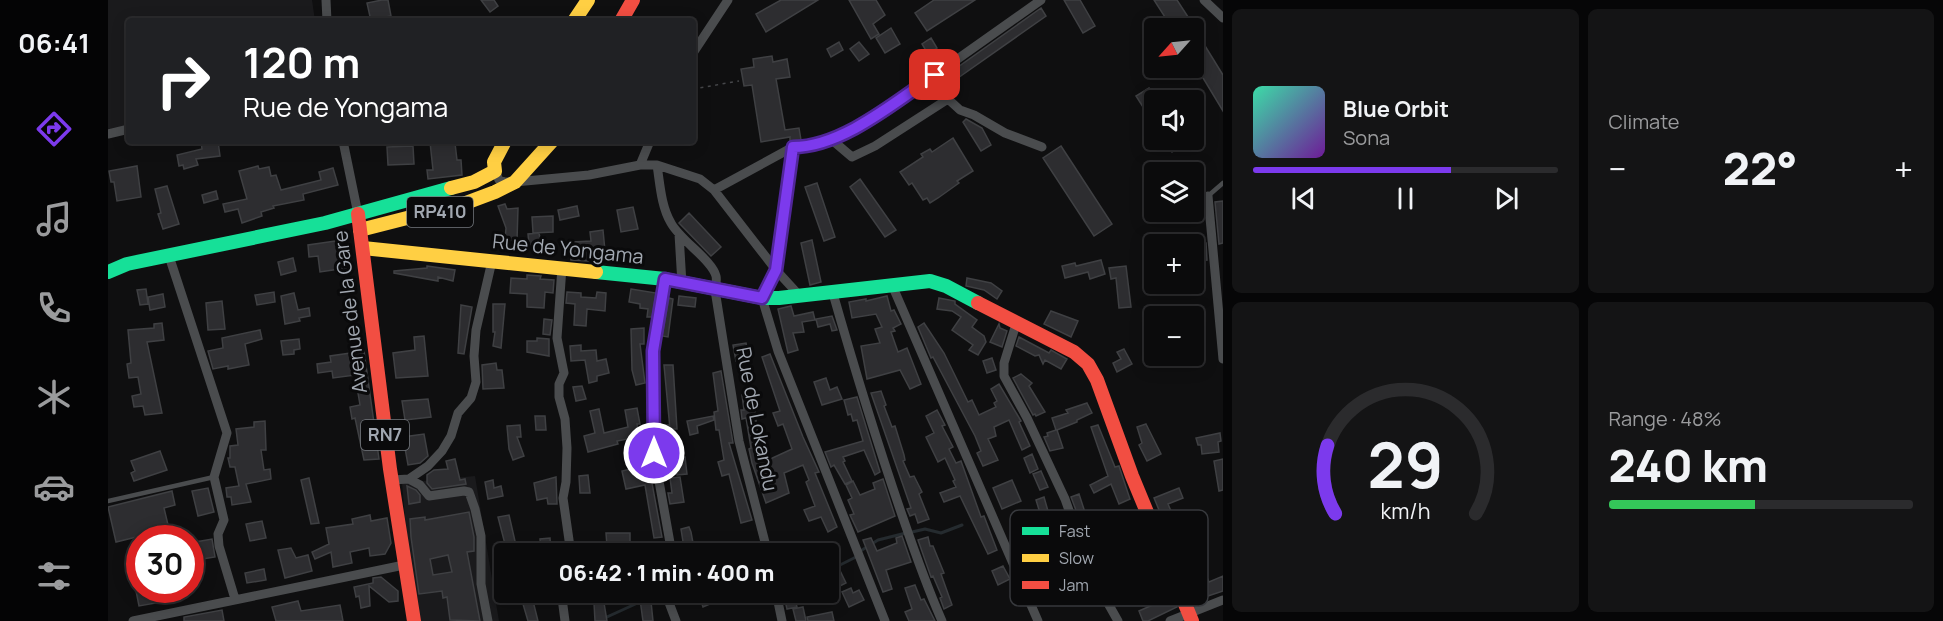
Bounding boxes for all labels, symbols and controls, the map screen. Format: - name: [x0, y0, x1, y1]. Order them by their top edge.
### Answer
- north arrow: [1144, 18, 1204, 78]
- map controls: [1144, 18, 1204, 366]
- text: 06:41: [18, 24, 90, 61]
- text: 120 m: [243, 33, 360, 91]
- icon: right: [144, 42, 222, 120]
- pin: [909, 49, 960, 100]
- icon: arrive: [918, 58, 951, 91]
- text: Rue de Yongama: [243, 88, 448, 125]
- button: sound: [1144, 90, 1204, 150]
- text: Blue Orbit: [1343, 94, 1449, 124]
- icon: directions: [33, 108, 75, 150]
- text: Climate: [1609, 108, 1680, 135]
- text: Sona: [1343, 124, 1390, 151]
- text: 22°: [1723, 137, 1797, 199]
- text: −: [1609, 146, 1626, 191]
- text: +: [1894, 146, 1913, 191]
- button: layers: [1144, 162, 1204, 222]
- icon: previous: [1287, 182, 1320, 215]
- icon: pause: [1389, 182, 1422, 215]
- icon: next: [1490, 182, 1523, 215]
- road number: RP410: [407, 197, 473, 227]
- icon: music: [33, 198, 75, 240]
- street label: Rue de Yongama: [491, 227, 645, 270]
- street label: Avenue de la Gare: [326, 229, 373, 395]
- button: +: [1144, 234, 1204, 294]
- icon: phone: [33, 287, 75, 329]
- button: −: [1144, 306, 1204, 366]
- street label: Rue de Lokandu: [730, 345, 785, 493]
- icon: climate: [33, 376, 75, 418]
- text: Range · 48%: [1609, 405, 1722, 432]
- road number: RN7: [361, 420, 409, 450]
- position arrow: [622, 421, 686, 485]
- text: 29: [1367, 421, 1443, 507]
- text: 240 km: [1609, 434, 1768, 496]
- icon: car: [33, 466, 75, 508]
- text: km/h: [1380, 496, 1430, 525]
- legend: [1010, 510, 1208, 606]
- text: Fast: [1059, 520, 1090, 542]
- speed limit sign: 30: [126, 525, 204, 603]
- text: Slow: [1059, 547, 1094, 569]
- icon: filters: [33, 555, 75, 597]
- text: 06:42 · 1 min · 400 m: [559, 558, 774, 588]
- text: Jam: [1059, 574, 1089, 596]

